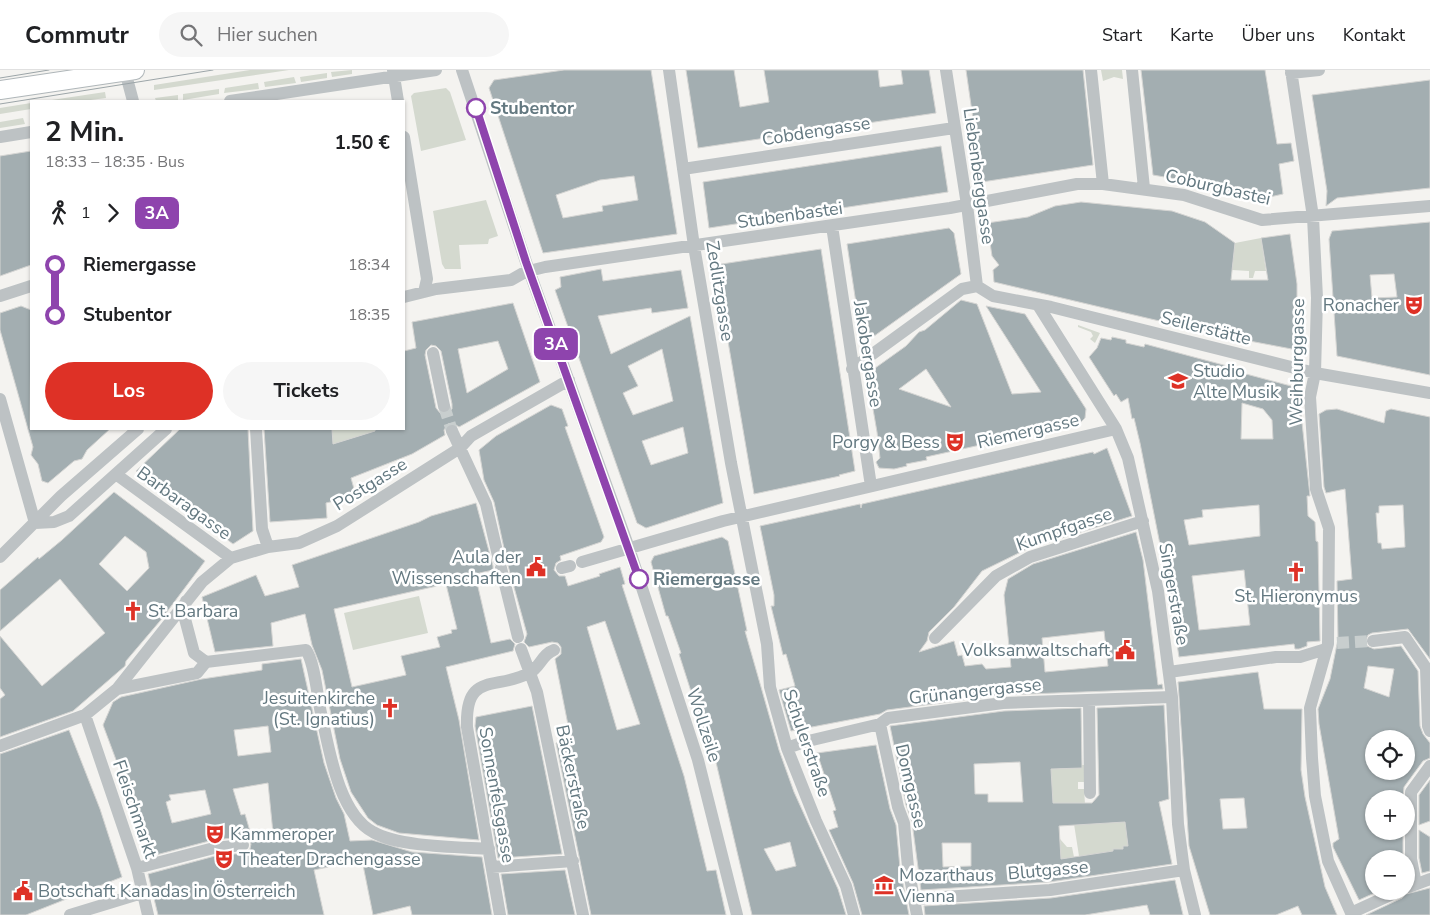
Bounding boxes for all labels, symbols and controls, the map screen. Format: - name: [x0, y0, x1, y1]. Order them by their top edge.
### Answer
- search box: [159, 12, 509, 57]
- text: Commutr: [25, 19, 129, 51]
- icon: search: [177, 21, 205, 49]
- text: Hier suchen: [217, 22, 318, 48]
- text: Start: [1102, 23, 1142, 47]
- text: Karte: [1170, 23, 1214, 47]
- text: Über uns: [1242, 23, 1315, 47]
- text: Kontakt: [1343, 23, 1405, 47]
- place label: Stubentor: [490, 96, 574, 120]
- marker: Stubentor: [466, 98, 486, 118]
- street label: Liebenberggasse: [958, 106, 1000, 246]
- street label: Cobdengasse: [760, 111, 872, 151]
- text: 2 Min.: [45, 113, 124, 151]
- text: 1.50 €: [335, 130, 390, 156]
- text: 18:33 – 18:35 · Bus: [45, 151, 185, 173]
- street label: Coburgbastei: [1163, 163, 1273, 211]
- street label: Stubenbastei: [736, 196, 844, 234]
- icon: walk: [45, 199, 73, 227]
- icon: forward: [99, 199, 127, 227]
- text: 3A: [145, 201, 169, 225]
- text: 1: [81, 202, 91, 224]
- street label: Zedlitzgasse: [700, 239, 740, 343]
- text: Riemergasse: [83, 252, 196, 278]
- text: 18:34: [348, 254, 390, 276]
- place label: Ronacher: [1323, 293, 1400, 317]
- theatre icon: Ronacher: [1403, 294, 1425, 316]
- street label: Jakobergasse: [848, 298, 888, 409]
- street label: Weihburggasse: [1284, 298, 1310, 426]
- text: Stubentor: [83, 302, 172, 328]
- text: 18:35: [348, 304, 390, 326]
- street label: Seilerstätte: [1158, 305, 1254, 351]
- line badge: 3A: [534, 328, 578, 360]
- text: 3A: [544, 332, 568, 356]
- place label: Studio Alte Musik: [1193, 359, 1280, 404]
- button: Los: [45, 362, 213, 420]
- button: Tickets: [223, 362, 390, 420]
- school or university icon: Studio Alte Musik: [1167, 370, 1189, 392]
- street label: Riemergasse: [975, 408, 1081, 454]
- place label: Porgy & Bess: [832, 430, 940, 454]
- theatre icon: Porgy & Bess: [944, 431, 966, 453]
- street label: Postgasse: [329, 452, 411, 516]
- street label: Barbaragasse: [132, 461, 236, 545]
- street label: Kumpfgasse: [1013, 501, 1115, 557]
- street label: Singerstraße: [1153, 541, 1195, 647]
- place label: Aula der Wissenschaften: [392, 545, 522, 590]
- public building icon: Aula der Wissenschaften: [525, 556, 547, 578]
- church icon: St. Hieronymus: [1285, 561, 1307, 583]
- place label: Riemergasse: [653, 567, 760, 591]
- marker: Riemergasse: [629, 569, 649, 589]
- place label: St. Hieronymus: [1234, 584, 1358, 608]
- place label: St. Barbara: [148, 599, 238, 623]
- church icon: St. Barbara: [122, 600, 144, 622]
- place label: Volksanwaltschaft: [961, 638, 1111, 662]
- public building icon: Volksanwaltschaft: [1114, 639, 1136, 661]
- street label: Grünangergasse: [908, 672, 1042, 710]
- street label: Wollzeile: [681, 685, 727, 765]
- place label: Jesuitenkirche (St. Ignatius): [262, 686, 375, 731]
- street label: Schulerstraße: [777, 686, 837, 800]
- church icon: Jesuitenkirche (St. Ignatius): [379, 697, 401, 719]
- street label: Bäckerstraße: [550, 723, 596, 831]
- street label: Sonnenfelsgasse: [473, 725, 521, 865]
- map controls: [1365, 730, 1415, 900]
- button: locate: [1365, 730, 1415, 780]
- street label: Domgasse: [890, 742, 932, 830]
- street label: Fleischmarkt: [107, 757, 163, 862]
- button: +: [1365, 790, 1415, 840]
- place label: Kammeroper: [230, 822, 335, 846]
- theatre icon: Kammeroper: [204, 823, 226, 845]
- place label: Theater Drachengasse: [239, 847, 421, 871]
- theatre icon: Theater Drachengasse: [213, 848, 235, 870]
- button: −: [1365, 850, 1415, 900]
- street label: Blutgasse: [1007, 855, 1089, 885]
- place label: Mozarthaus Vienna: [898, 863, 994, 908]
- museum icon: Mozarthaus Vienna: [873, 874, 895, 896]
- place label: Botschaft Kanadas in Österreich: [38, 879, 296, 903]
- public building icon: Botschaft Kanadas in Österreich: [12, 880, 34, 902]

